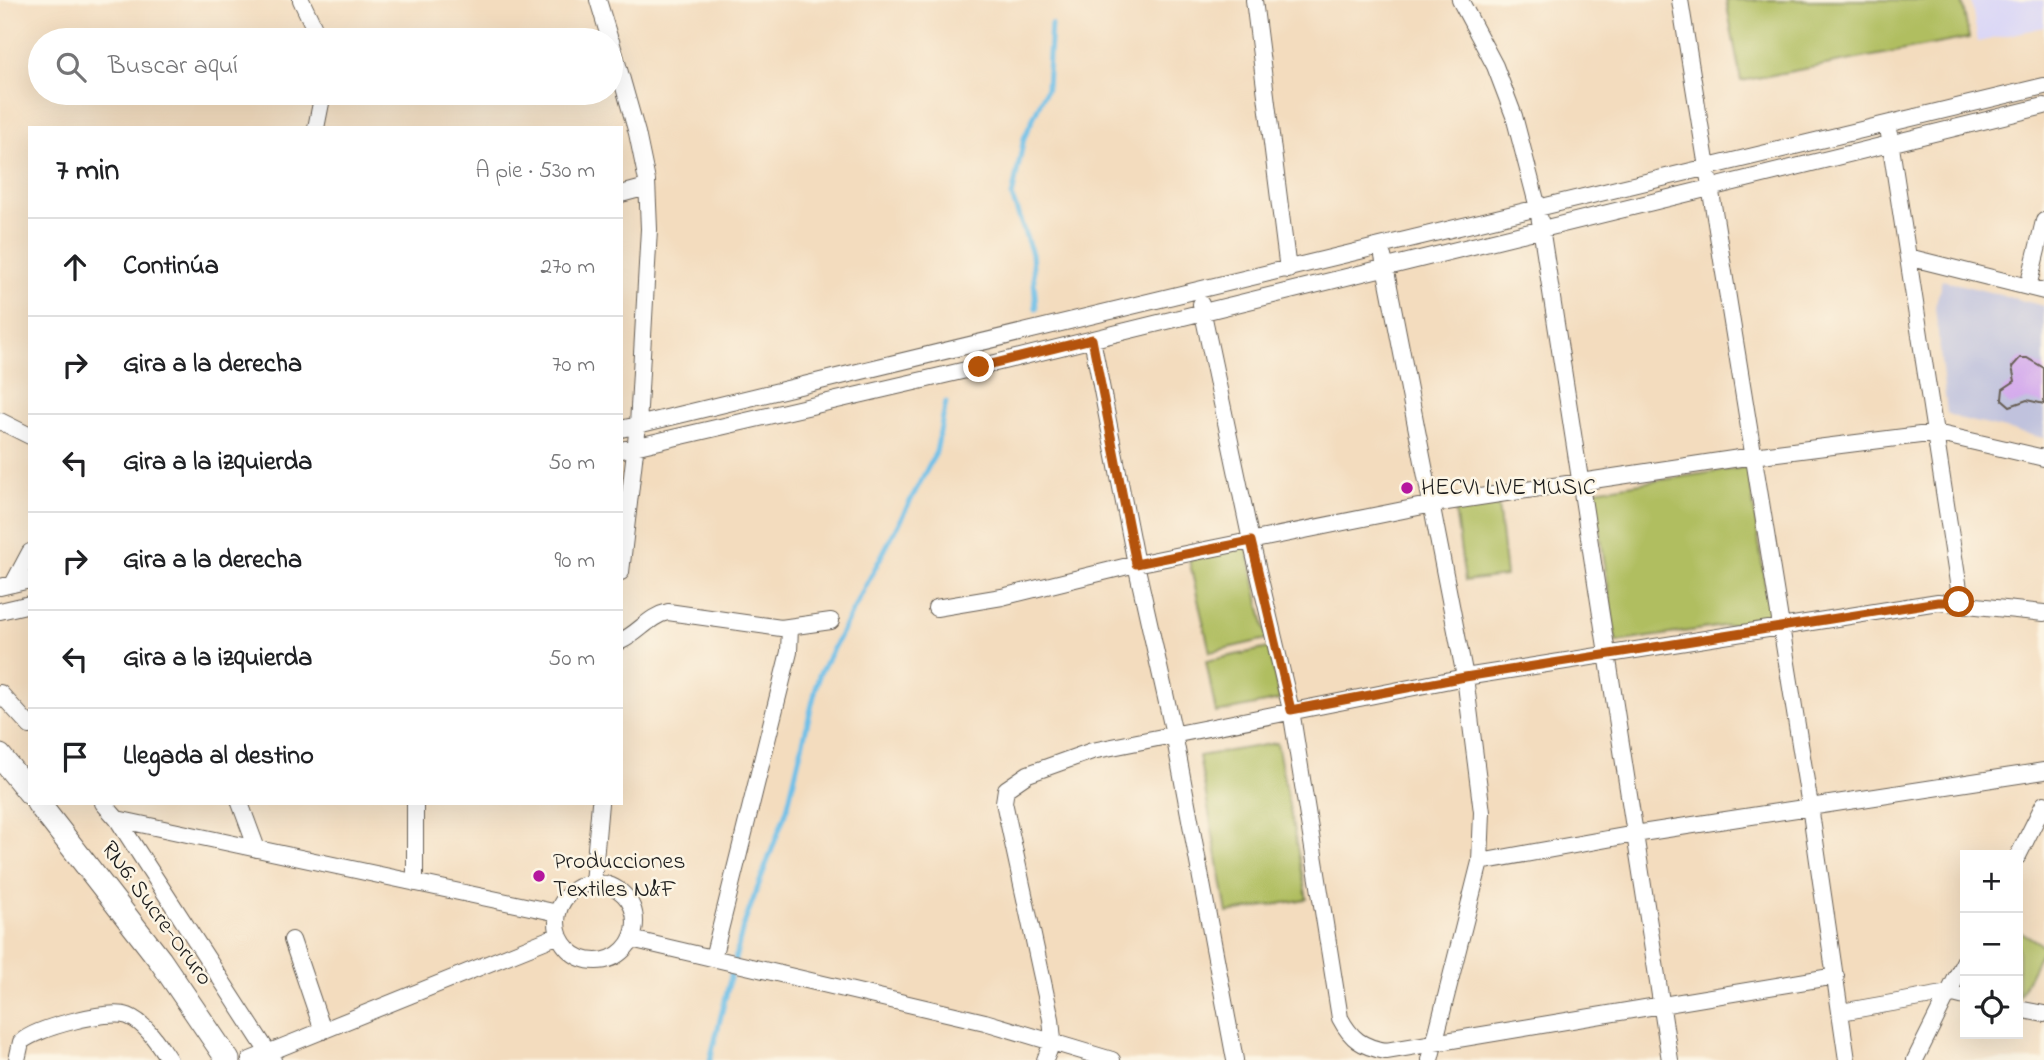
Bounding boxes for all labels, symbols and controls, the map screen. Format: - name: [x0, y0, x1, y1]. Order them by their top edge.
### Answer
- search box: [28, 28, 623, 105]
- icon: search: [52, 48, 90, 86]
- text: Buscar aquí: [108, 48, 238, 86]
- text: 7 min: [56, 150, 119, 194]
- text: A pie · 530 m: [476, 155, 595, 188]
- icon: ahead: [56, 248, 94, 286]
- text: Continúa: [123, 248, 219, 286]
- text: 270 m: [541, 251, 595, 284]
- icon: right: [56, 346, 94, 384]
- text: Gira a la derecha: [123, 346, 302, 384]
- text: 70 m: [552, 349, 595, 382]
- route end: [963, 351, 994, 382]
- icon: left: [56, 444, 94, 482]
- text: Gira a la izquierda: [123, 444, 312, 482]
- text: 50 m: [548, 447, 595, 480]
- place label: HECVI LIVE MUSIC: [1421, 471, 1596, 506]
- marker: HECVI LIVE MUSIC: [1399, 480, 1415, 496]
- icon: right: [56, 542, 94, 580]
- text: Gira a la derecha: [123, 542, 302, 580]
- text: 90 m: [555, 545, 595, 578]
- route start: [1943, 586, 1974, 617]
- icon: left: [56, 640, 94, 678]
- text: Gira a la izquierda: [123, 640, 312, 678]
- text: 50 m: [548, 643, 595, 676]
- icon: arrive: [56, 738, 94, 776]
- text: Llegada al destino: [123, 738, 314, 776]
- street label: RN6: Sucre-Oruro: [91, 834, 221, 994]
- place label: Producciones Textiles N&F: [553, 845, 685, 908]
- map controls: [1960, 850, 2023, 1039]
- button: +: [1960, 850, 2023, 913]
- marker: Producciones Textiles N&F: [531, 868, 547, 884]
- button: −: [1960, 913, 2023, 976]
- button: locate: [1960, 976, 2023, 1039]

